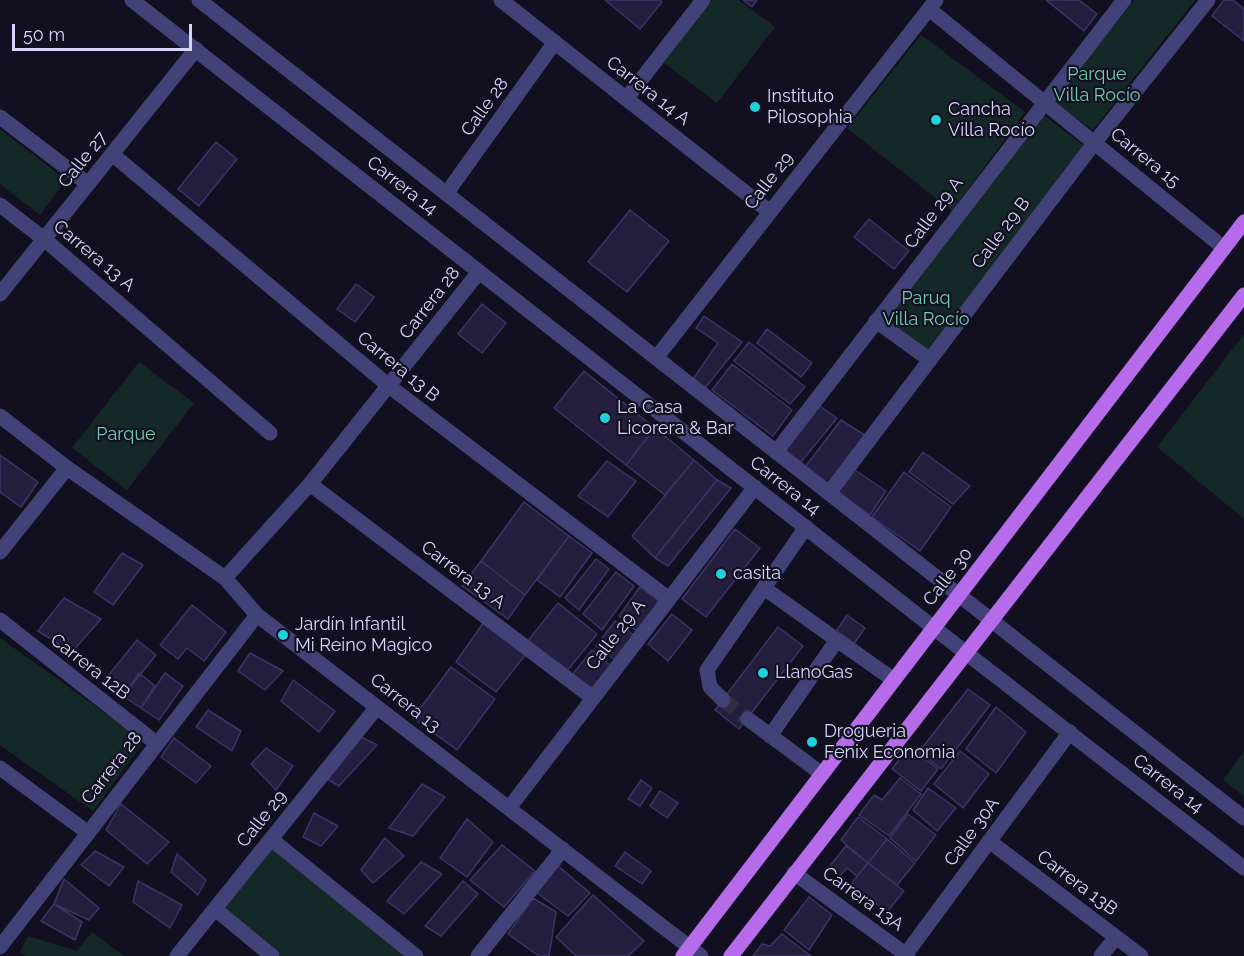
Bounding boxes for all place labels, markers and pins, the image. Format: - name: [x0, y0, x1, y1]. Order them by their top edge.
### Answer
- place label: Instituto Pilosophia: [767, 86, 852, 128]
- place label: Cancha Villa Rocío: [948, 99, 1035, 142]
- marker: Instituto Pilosophia: [748, 100, 762, 114]
- marker: Cancha Villa Rocío: [929, 113, 943, 127]
- place label: La Casa Licorera & Bar: [617, 397, 734, 440]
- marker: La Casa Licorera & Bar: [598, 411, 612, 425]
- place label: casita: [733, 563, 781, 585]
- marker: casita: [714, 567, 728, 581]
- place label: Jardín Infantil Mi Reino Magico: [295, 614, 432, 656]
- marker: Jardín Infantil Mi Reino Magico: [276, 628, 290, 642]
- place label: LlanoGas: [775, 662, 853, 684]
- marker: LlanoGas: [756, 666, 770, 680]
- place label: Drogueria Fenix Economia: [824, 721, 955, 764]
- marker: Drogueria Fenix Economia: [805, 735, 819, 749]

